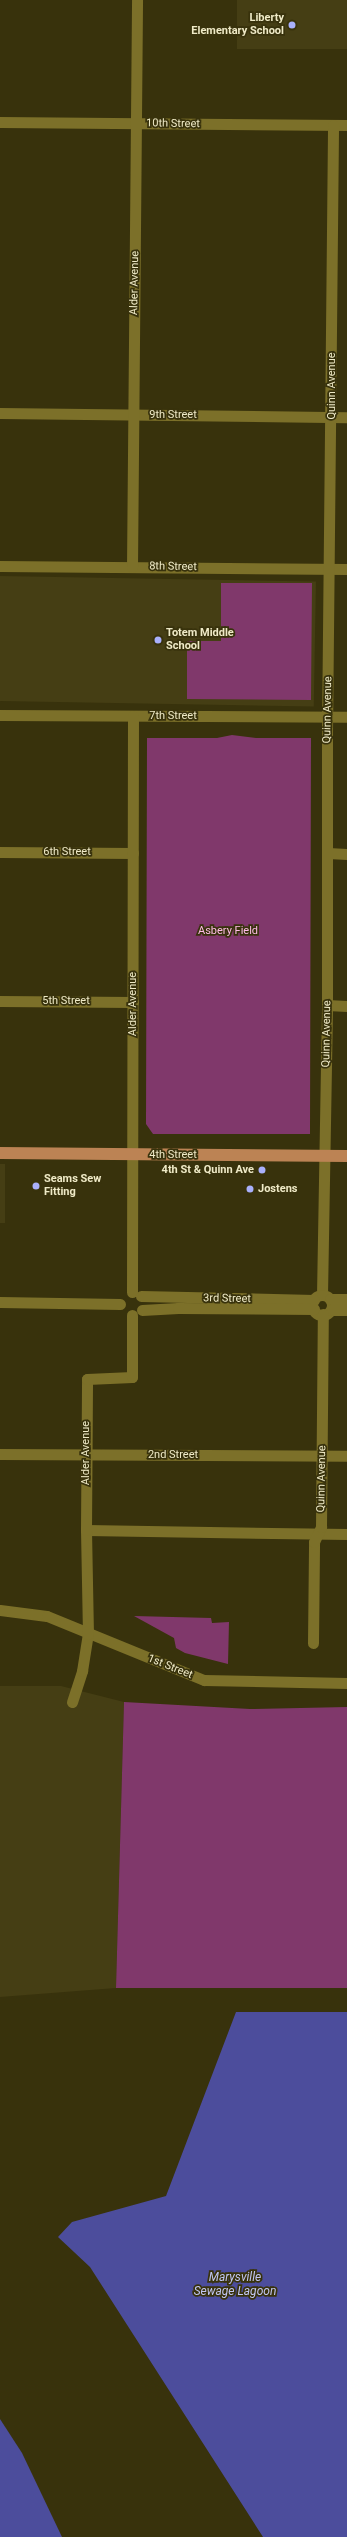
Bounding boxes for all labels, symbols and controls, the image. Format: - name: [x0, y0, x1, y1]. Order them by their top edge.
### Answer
- place label: Liberty Elementary School: [191, 12, 284, 38]
- marker: Liberty Elementary School: [287, 20, 297, 30]
- street label: 10th Street: [146, 117, 200, 131]
- street label: Alder Avenue: [128, 251, 142, 315]
- street label: Quinn Avenue: [325, 352, 339, 420]
- street label: 9th Street: [149, 408, 197, 422]
- street label: 8th Street: [149, 560, 197, 574]
- place label: Totem Middle School: [166, 627, 234, 653]
- marker: Totem Middle School: [153, 635, 163, 645]
- street label: Quinn Avenue: [321, 676, 335, 744]
- street label: 7th Street: [149, 709, 197, 723]
- street label: 6th Street: [43, 845, 91, 859]
- park label: Asbery Field: [198, 924, 258, 938]
- street label: Alder Avenue: [126, 972, 140, 1036]
- street label: 5th Street: [42, 994, 90, 1008]
- street label: Quinn Avenue: [320, 1000, 334, 1068]
- street label: 4th Street: [149, 1148, 197, 1162]
- place label: 4th St & Quinn Ave: [162, 1163, 254, 1177]
- marker: 4th St & Quinn Ave: [257, 1165, 267, 1175]
- place label: Seams Sew Fitting: [44, 1173, 101, 1199]
- marker: Seams Sew Fitting: [31, 1181, 41, 1191]
- place label: Jostens: [258, 1182, 297, 1196]
- marker: Jostens: [245, 1184, 255, 1194]
- street label: 3rd Street: [203, 1292, 251, 1306]
- street label: Alder Avenue: [79, 1421, 93, 1485]
- street label: Quinn Avenue: [315, 1445, 329, 1513]
- street label: 2nd Street: [148, 1448, 198, 1462]
- street label: 1st Street: [146, 1652, 194, 1682]
- water label: Marysville Sewage Lagoon: [194, 2271, 276, 2299]

